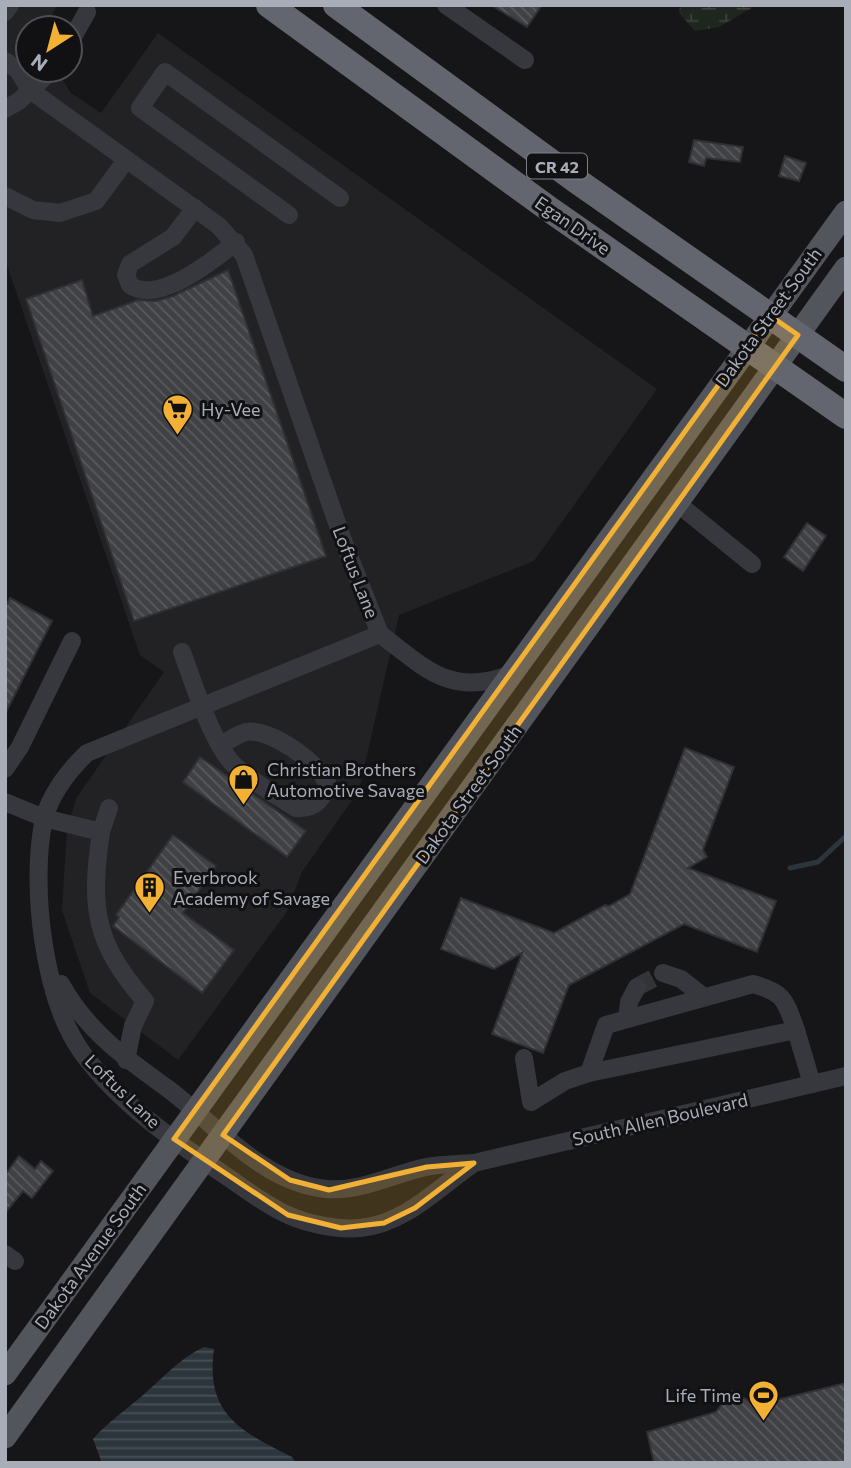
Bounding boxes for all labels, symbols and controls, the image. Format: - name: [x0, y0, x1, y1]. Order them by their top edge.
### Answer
- north arrow: [14, 14, 84, 84]
- text: N: [26, 50, 51, 77]
- road number: CR 42: [527, 154, 587, 178]
- street label: Egan Drive: [531, 191, 615, 259]
- street label: Dakota Street South: [710, 243, 826, 391]
- supermarket icon: Hy-Vee: [161, 392, 195, 436]
- place label: Hy-Vee: [201, 398, 261, 420]
- street label: Loftus Lane: [328, 523, 384, 621]
- street label: Dakota Street South: [410, 720, 526, 868]
- place label: Christian Brothers Automotive Savage: [267, 758, 425, 801]
- shop icon: Christian Brothers Automotive Savage: [227, 762, 261, 806]
- place label: Everbrook Academy of Savage: [173, 866, 330, 909]
- building icon: Everbrook Academy of Savage: [133, 870, 167, 914]
- street label: Loftus Lane: [81, 1050, 165, 1132]
- street label: South Allen Boulevard: [570, 1088, 750, 1150]
- street label: Dakota Avenue South: [30, 1179, 150, 1333]
- sports icon: Life Time: [747, 1378, 781, 1422]
- place label: Life Time: [665, 1384, 741, 1406]

